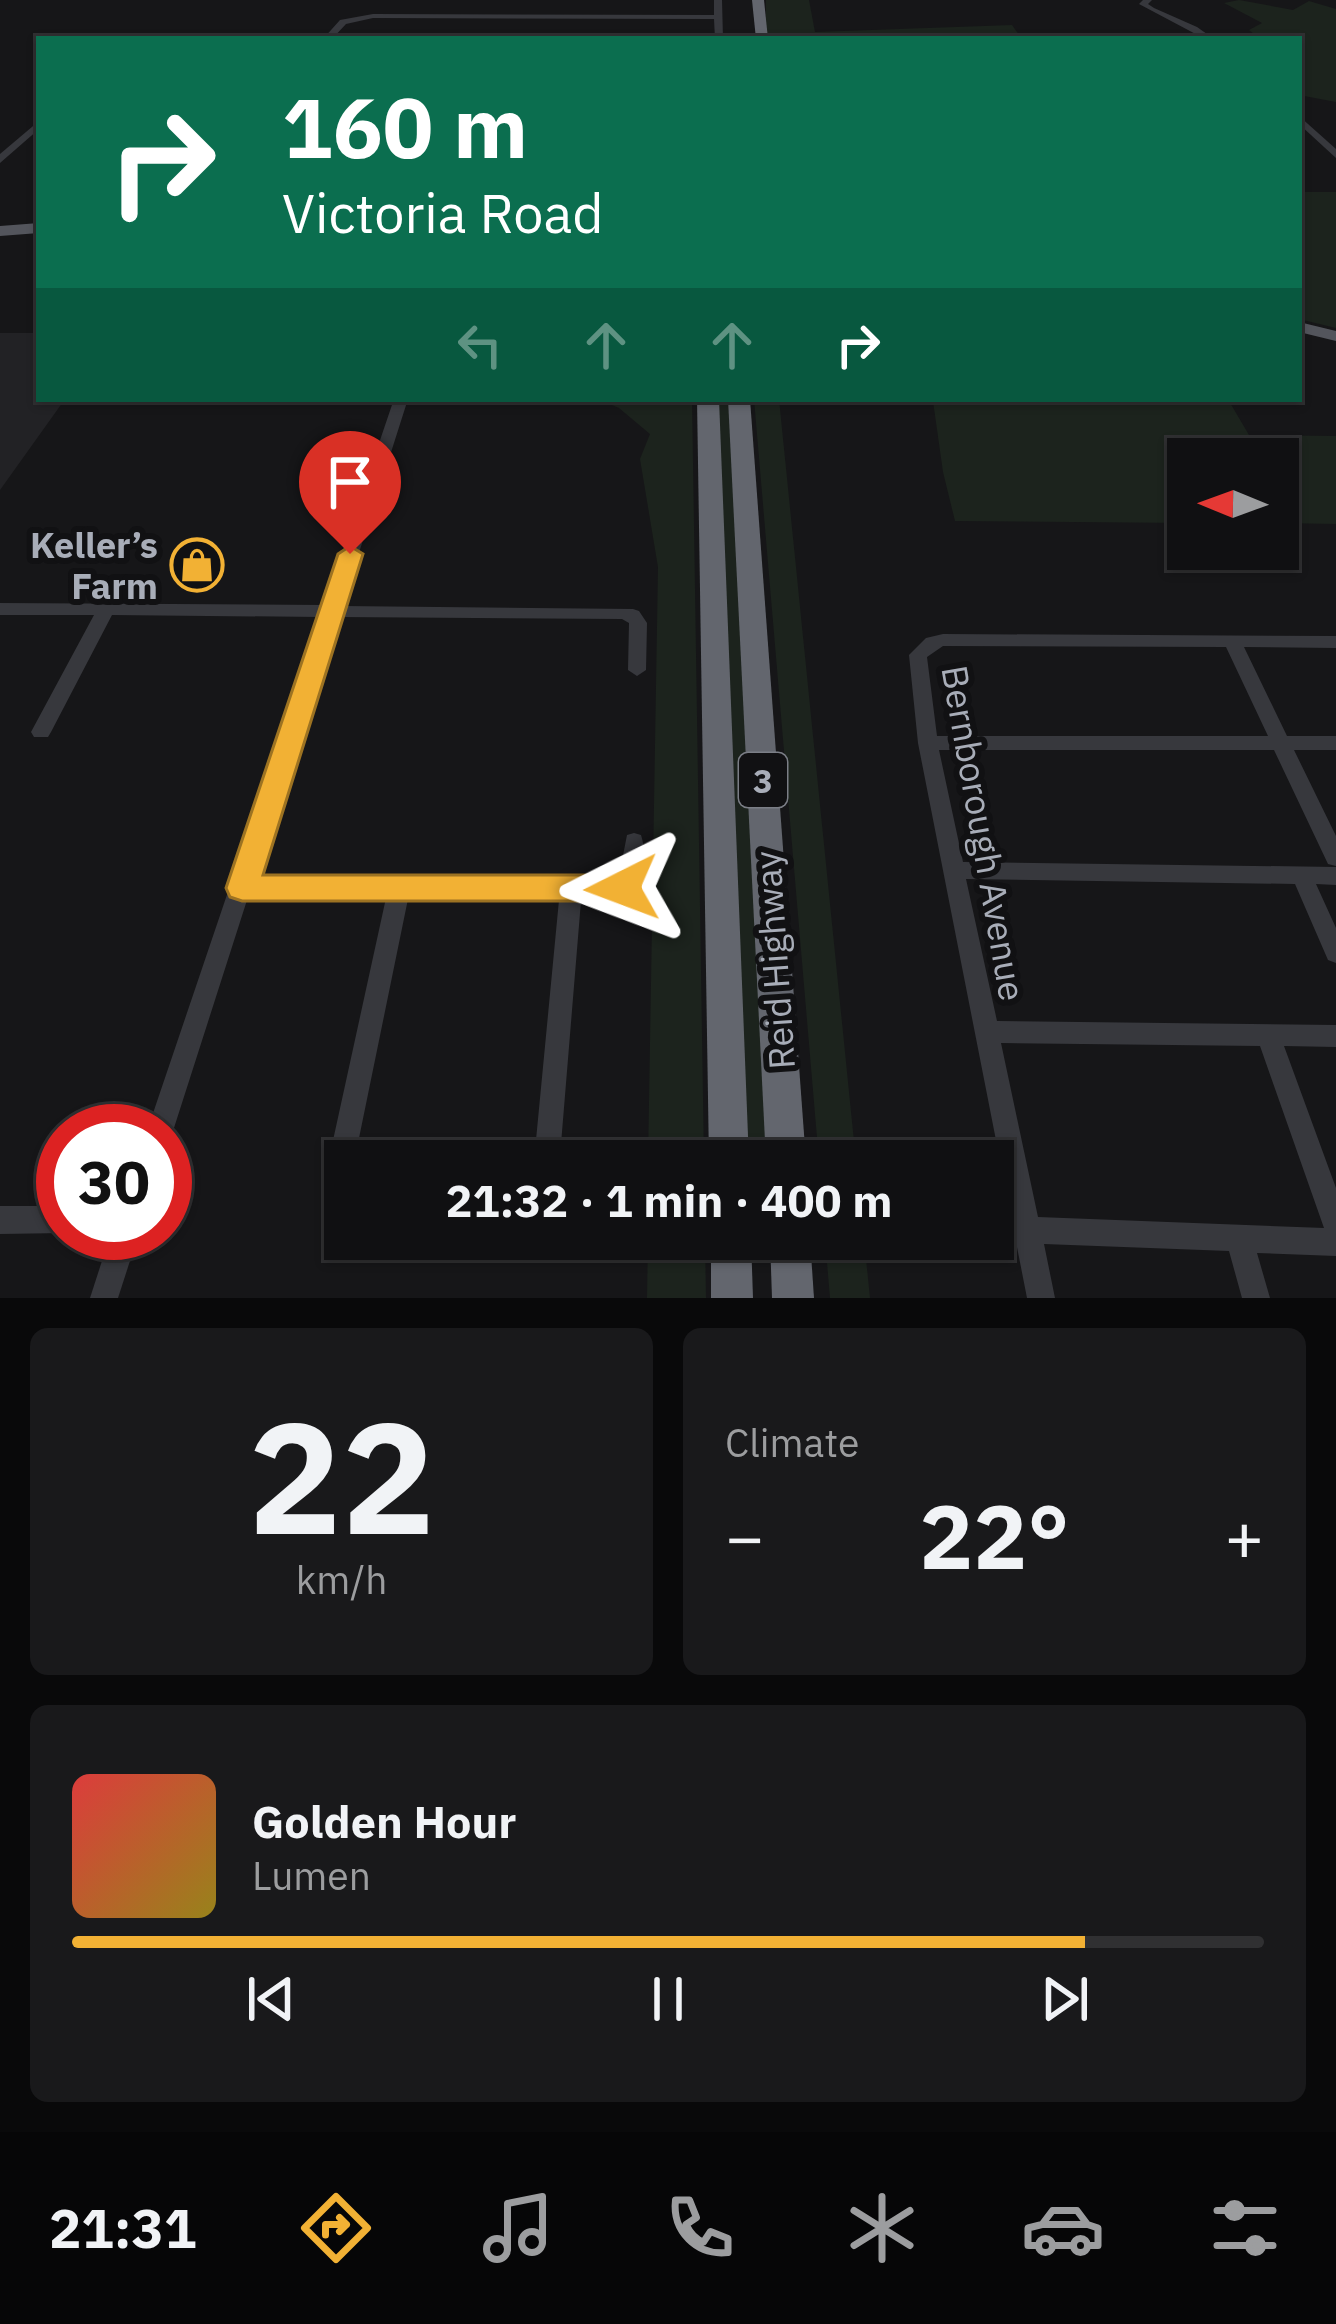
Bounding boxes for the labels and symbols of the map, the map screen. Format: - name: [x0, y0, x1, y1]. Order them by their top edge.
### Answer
- pin: [299, 431, 401, 554]
- north arrow: [1167, 438, 1299, 570]
- place label: Keller’s Farm: [30, 521, 158, 609]
- shop icon: Keller’s Farm: [169, 537, 225, 593]
- street label: Bernborough Avenue: [931, 662, 1037, 1004]
- road number: 3: [739, 753, 787, 807]
- position arrow: [559, 825, 685, 951]
- street label: Reid Highway: [743, 849, 805, 1071]
- speed limit sign: 30: [36, 1104, 192, 1260]

